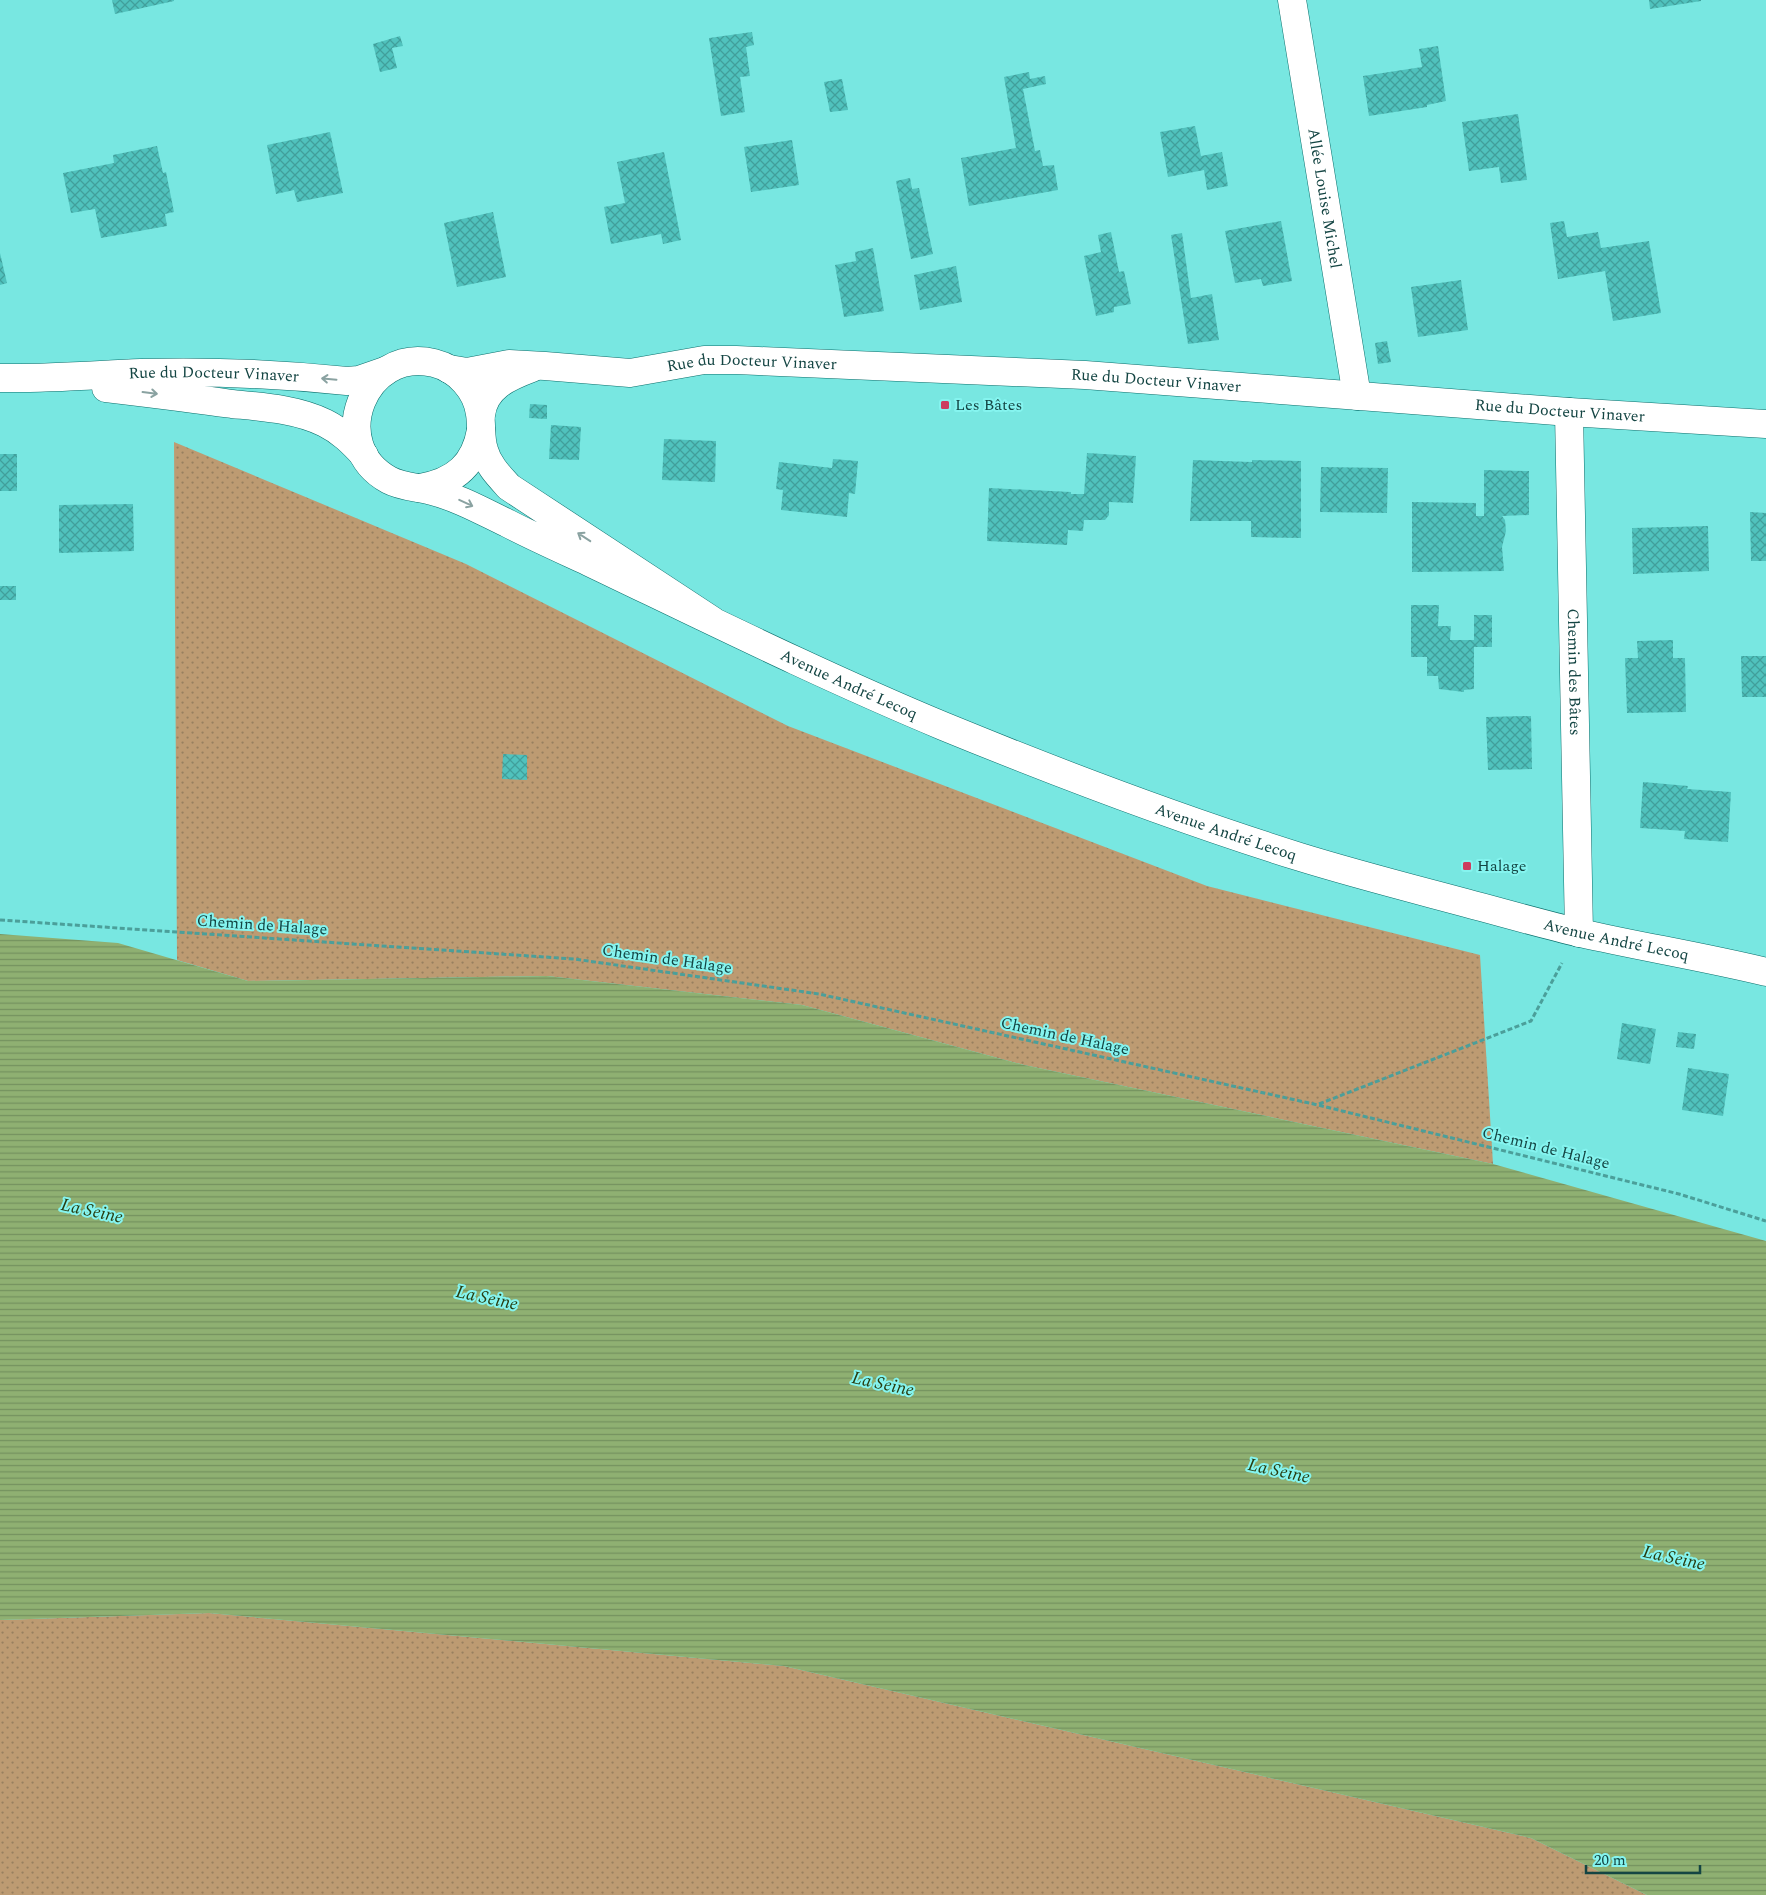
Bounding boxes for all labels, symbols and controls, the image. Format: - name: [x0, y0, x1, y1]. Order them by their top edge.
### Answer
- street label: Allée Louise Michel: [1301, 126, 1348, 270]
- street label: Rue du Docteur Vinaver: [665, 348, 837, 378]
- street label: Rue du Docteur Vinaver: [128, 360, 300, 389]
- street label: Rue du Docteur Vinaver: [1070, 362, 1242, 399]
- one-way arrow: [321, 375, 337, 384]
- one-way arrow: [142, 389, 158, 399]
- place label: Les Bâtes: [955, 393, 1022, 417]
- street label: Rue du Docteur Vinaver: [1474, 393, 1646, 429]
- marker: Les Bâtes: [939, 399, 951, 411]
- one-way arrow: [458, 499, 473, 508]
- one-way arrow: [577, 532, 591, 542]
- street label: Chemin des Bâtes: [1561, 608, 1587, 736]
- street label: Avenue André Lecoq: [776, 643, 922, 726]
- street label: Avenue André Lecoq: [1152, 797, 1300, 867]
- place label: Halage: [1477, 854, 1526, 878]
- marker: Halage: [1461, 860, 1473, 872]
- street label: Chemin de Halage: [196, 908, 328, 942]
- street label: Avenue André Lecoq: [1541, 912, 1691, 967]
- street label: Chemin de Halage: [601, 938, 733, 980]
- street label: Chemin de Halage: [999, 1011, 1131, 1061]
- street label: Chemin de Halage: [1480, 1121, 1612, 1175]
- water label: La Seine: [58, 1191, 126, 1231]
- water label: La Seine: [453, 1278, 521, 1318]
- water label: La Seine: [849, 1364, 917, 1404]
- water label: La Seine: [1245, 1451, 1313, 1491]
- water label: La Seine: [1640, 1538, 1708, 1578]
- scale bar: [1586, 1842, 1700, 1874]
- text: 20 m: [1594, 1849, 1626, 1872]

